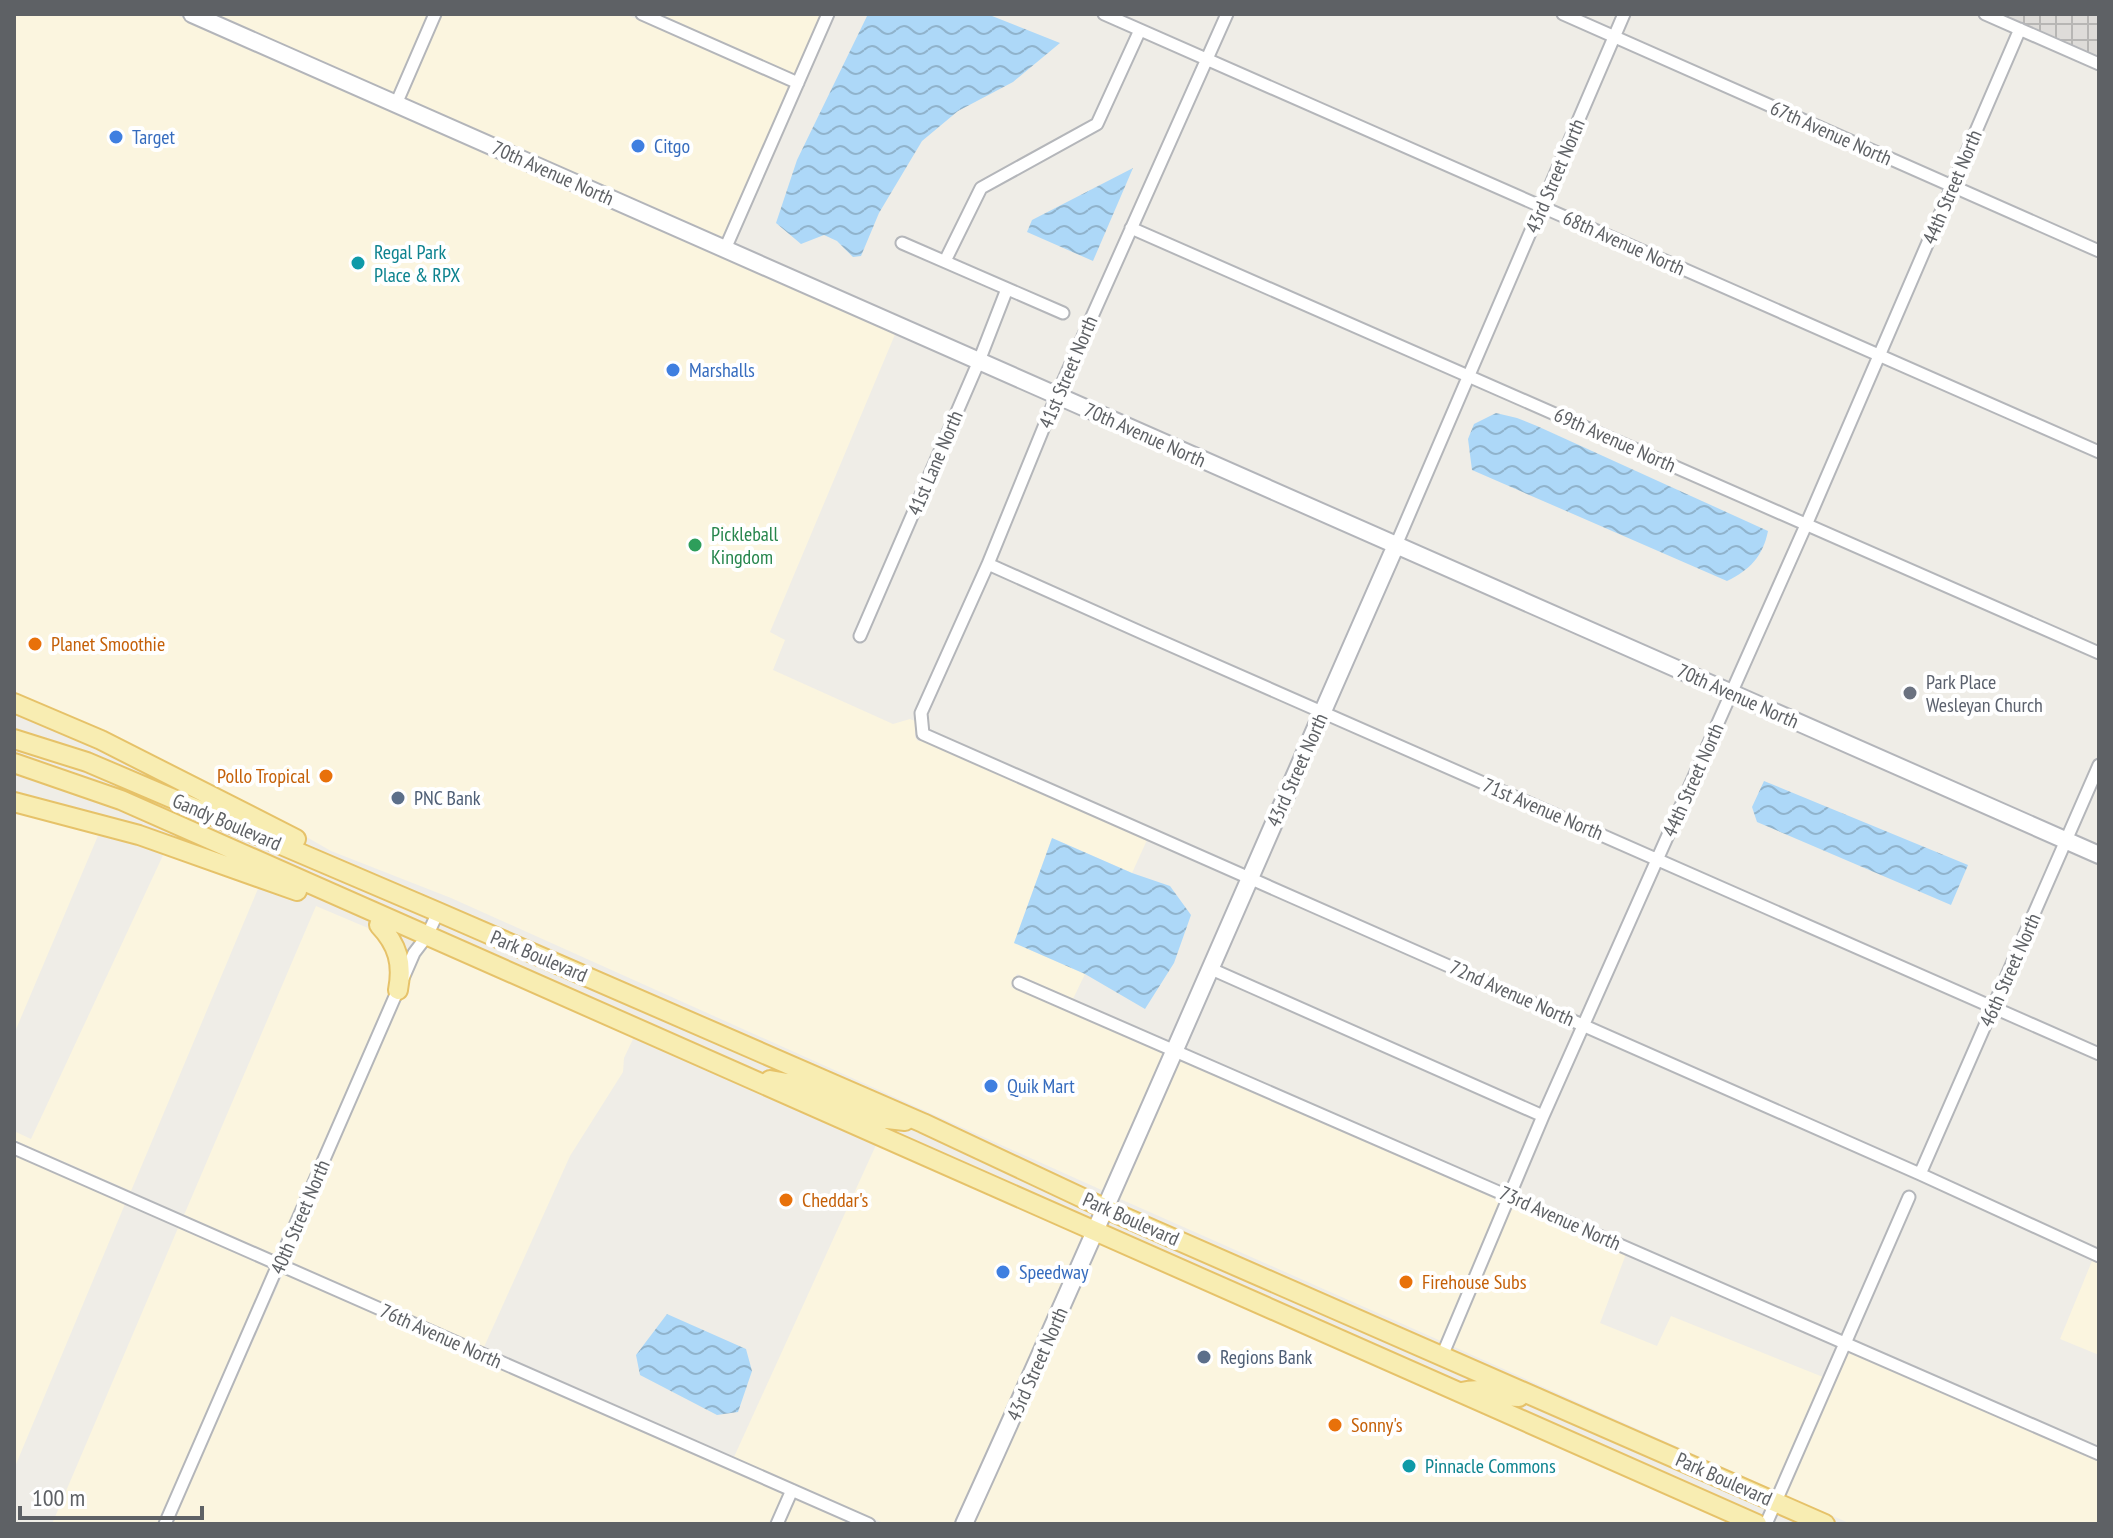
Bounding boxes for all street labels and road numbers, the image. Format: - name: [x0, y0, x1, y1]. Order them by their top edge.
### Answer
- street label: 67th Avenue North: [1766, 95, 1896, 171]
- street label: 43rd Street North: [1519, 115, 1591, 237]
- street label: 44th Street North: [1916, 126, 1988, 248]
- street label: 70th Avenue North: [488, 135, 618, 211]
- street label: 68th Avenue North: [1559, 205, 1689, 281]
- street label: 41st Street North: [1033, 312, 1103, 432]
- street label: 70th Avenue North: [1080, 397, 1210, 473]
- street label: 69th Avenue North: [1550, 402, 1680, 478]
- street label: 41st Lane North: [901, 407, 969, 519]
- street label: 70th Avenue North: [1673, 658, 1803, 734]
- street label: 43rd Street North: [1260, 709, 1334, 831]
- street label: 44th Street North: [1656, 719, 1730, 841]
- street label: 71st Avenue North: [1479, 772, 1607, 846]
- street label: Gandy Boulevard: [169, 787, 285, 857]
- street label: 46th Street North: [1973, 909, 2047, 1031]
- street label: Park Boulevard: [487, 924, 591, 988]
- street label: 72nd Avenue North: [1446, 954, 1578, 1032]
- street label: 40th Street North: [264, 1156, 336, 1278]
- street label: 73rd Avenue North: [1495, 1180, 1625, 1256]
- street label: Park Boulevard: [1079, 1186, 1183, 1252]
- street label: 76th Avenue North: [376, 1298, 506, 1374]
- street label: 43rd Street North: [1000, 1303, 1074, 1425]
- street label: Park Boulevard: [1672, 1446, 1776, 1512]

